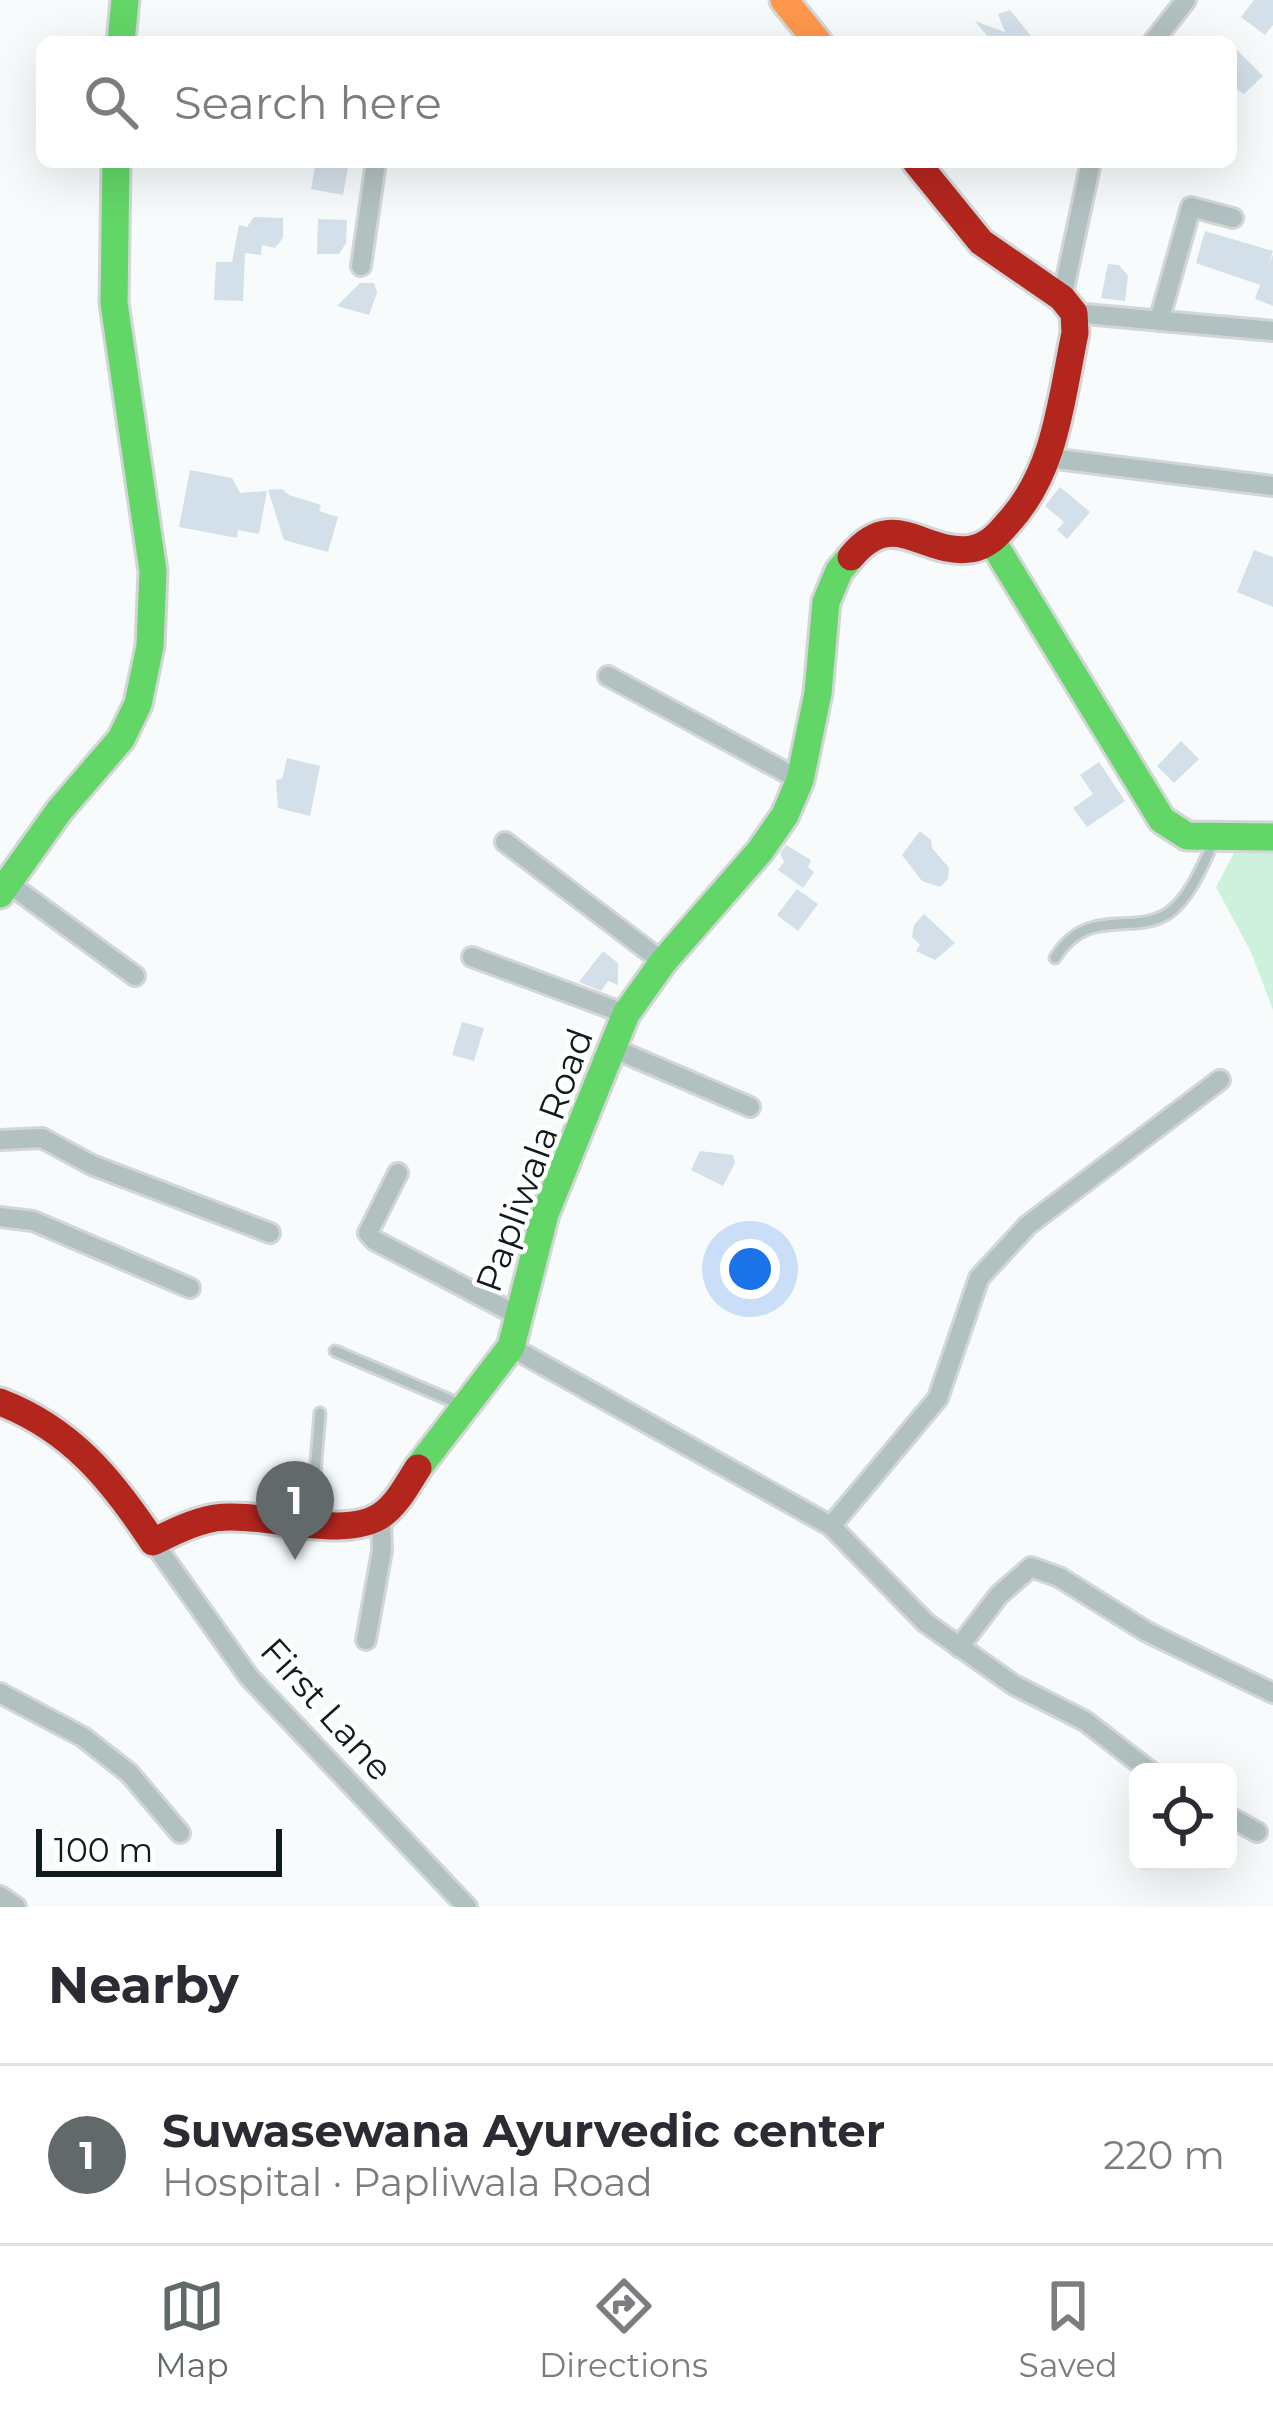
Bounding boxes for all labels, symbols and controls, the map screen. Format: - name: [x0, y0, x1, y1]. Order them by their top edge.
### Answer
- search box: [36, 36, 1237, 168]
- icon: search: [78, 69, 144, 135]
- text: Search here: [174, 75, 442, 130]
- street label: Papliwala Road: [466, 1022, 602, 1298]
- your location: [720, 1239, 780, 1299]
- pin: 1: [256, 1461, 334, 1560]
- street label: First Lane: [251, 1629, 403, 1789]
- map controls: [1129, 1763, 1237, 1871]
- button: locate: [1129, 1763, 1237, 1871]
- scale bar: [36, 1823, 282, 1876]
- text: 100 m: [54, 1830, 153, 1870]
- text: Nearby: [48, 1954, 239, 2016]
- text: Suwasewana Ayurvedic center: [162, 2103, 885, 2158]
- text: 1: [79, 2131, 95, 2179]
- text: 220 m: [1103, 2131, 1225, 2179]
- text: Hospital · Papliwala Road: [162, 2158, 653, 2206]
- tab: Map: [155, 2273, 229, 2385]
- tab: Directions: [539, 2273, 708, 2385]
- tab: Saved: [1019, 2273, 1118, 2385]

